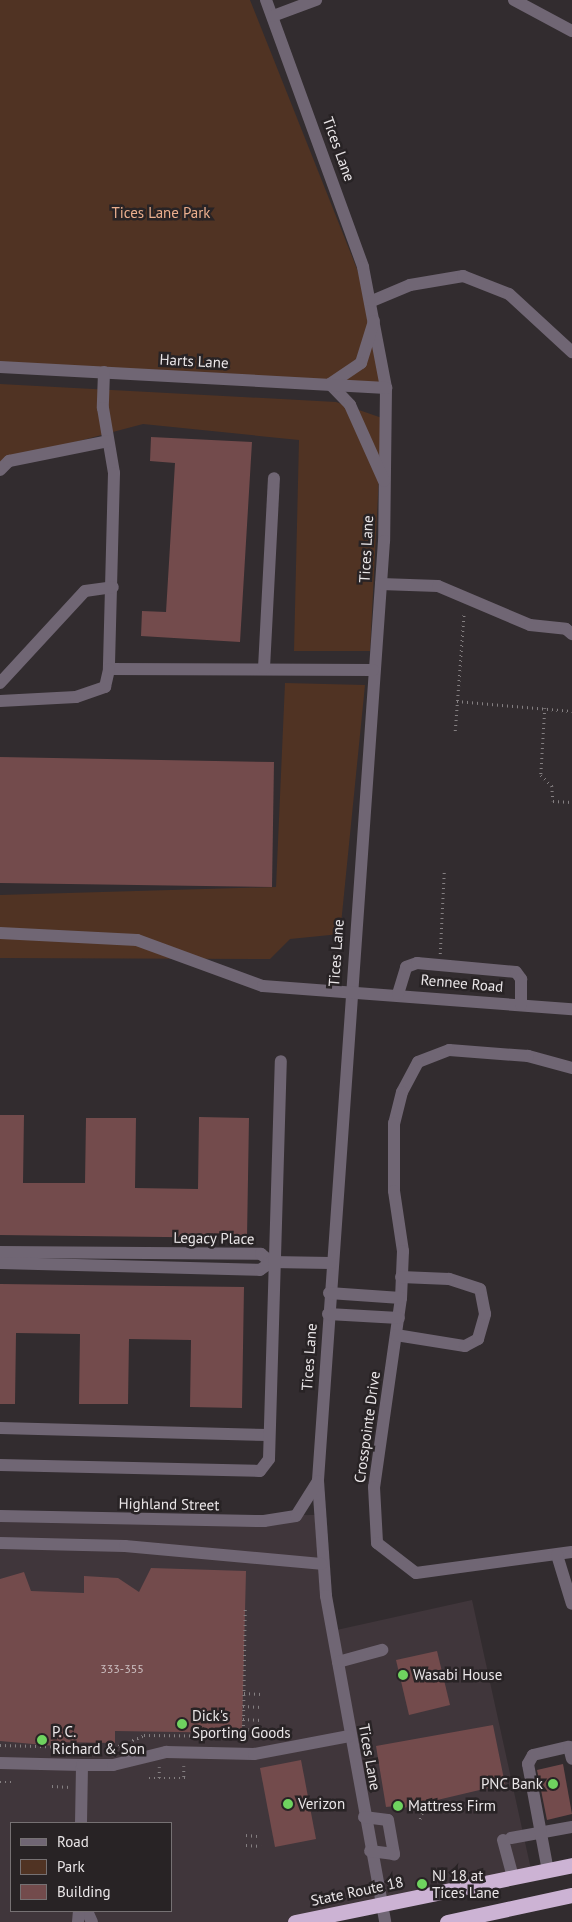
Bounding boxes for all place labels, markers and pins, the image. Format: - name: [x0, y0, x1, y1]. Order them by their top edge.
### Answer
- place label: Wasabi House: [413, 1666, 502, 1684]
- marker: Wasabi House: [397, 1669, 409, 1681]
- place label: Dick's Sporting Goods: [192, 1706, 291, 1741]
- marker: Dick's Sporting Goods: [176, 1718, 188, 1730]
- place label: P. C. Richard & Son: [52, 1722, 145, 1757]
- marker: P. C. Richard & Son: [36, 1734, 48, 1746]
- place label: PNC Bank: [480, 1775, 543, 1793]
- marker: PNC Bank: [547, 1778, 559, 1790]
- place label: Verizon: [298, 1795, 345, 1813]
- place label: Mattress Firm: [408, 1797, 496, 1815]
- marker: Verizon: [282, 1798, 294, 1810]
- marker: Mattress Firm: [392, 1800, 404, 1812]
- place label: NJ 18 at Tices Lane: [432, 1866, 499, 1901]
- marker: NJ 18 at Tices Lane: [416, 1878, 428, 1890]

